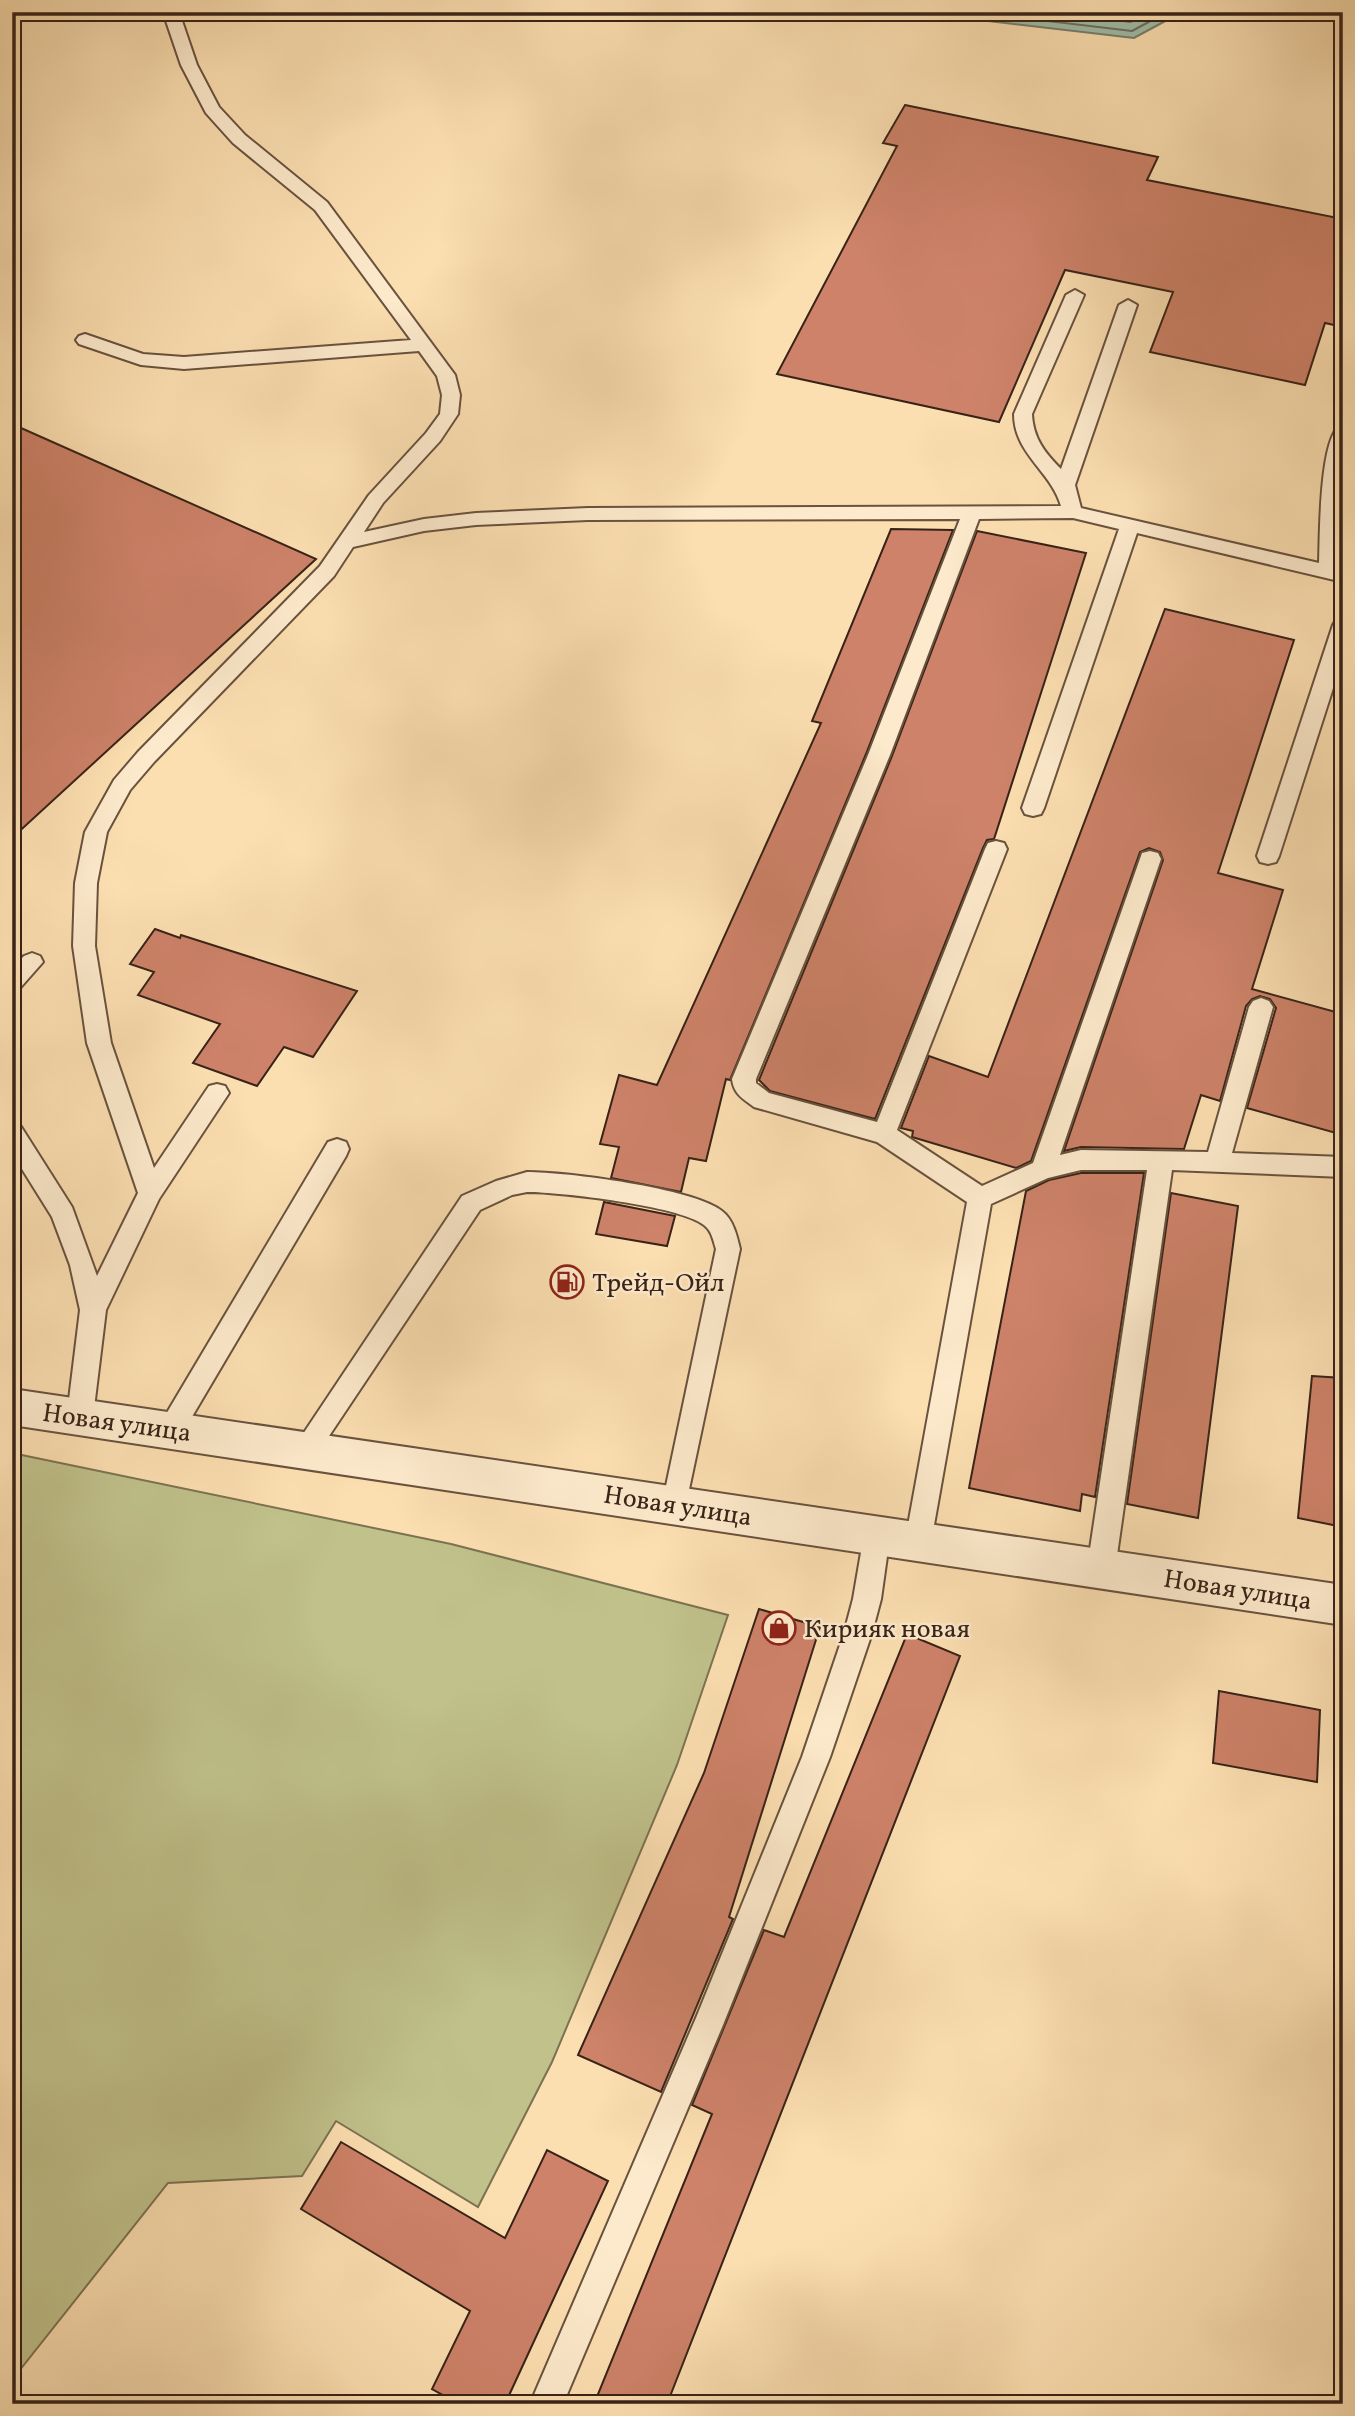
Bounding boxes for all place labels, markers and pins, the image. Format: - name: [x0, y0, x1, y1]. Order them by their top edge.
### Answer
- fuel station icon: Трейд-Ойл: [548, 1263, 586, 1301]
- place label: Трейд-Ойл: [592, 1266, 724, 1302]
- shop icon: Кирияк новая: [760, 1609, 798, 1647]
- place label: Кирияк новая: [804, 1612, 970, 1648]

